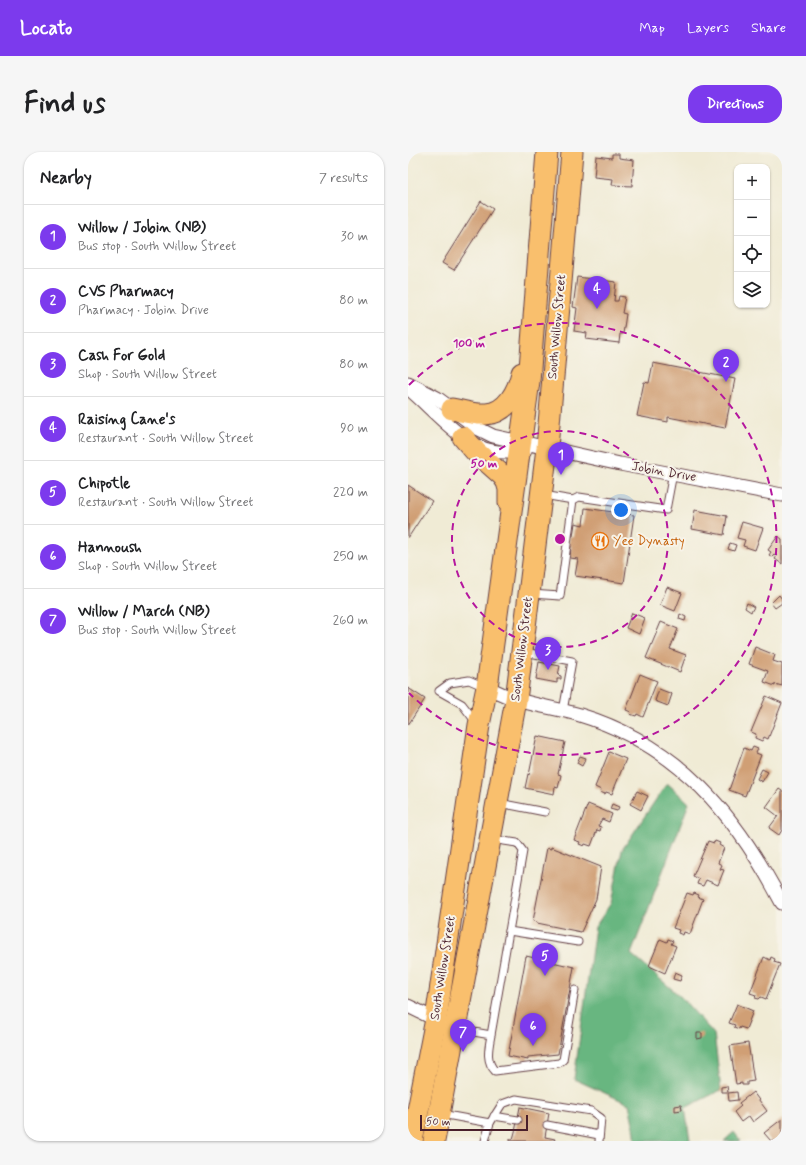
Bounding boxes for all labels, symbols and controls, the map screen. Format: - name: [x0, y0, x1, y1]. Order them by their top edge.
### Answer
- text: Locato: [20, 16, 72, 41]
- text: Map: [639, 19, 665, 37]
- text: Layers: [687, 19, 729, 37]
- text: Share: [751, 19, 786, 37]
- button: Directions: [688, 85, 782, 123]
- text: Find us: [24, 86, 105, 123]
- map controls: [734, 164, 770, 308]
- button: +: [734, 164, 770, 200]
- text: Nearby: [40, 167, 92, 189]
- text: 7 results: [319, 170, 368, 187]
- button: −: [734, 200, 770, 236]
- text: Willow / Jobin (NB): [78, 218, 206, 238]
- text: 1: [50, 228, 56, 245]
- text: 30 m: [341, 228, 368, 245]
- button: locate: [734, 236, 770, 272]
- text: Bus stop · South Willow Street: [78, 238, 236, 255]
- button: layers: [734, 272, 770, 308]
- street label: South Willow Street: [544, 274, 570, 380]
- pin: 4: [584, 276, 610, 309]
- text: CVS Pharmacy: [78, 282, 174, 302]
- text: 2: [50, 292, 56, 309]
- text: 80 m: [339, 292, 368, 309]
- text: Pharmacy · Jobin Drive: [78, 302, 209, 319]
- text: 100 m: [453, 336, 486, 352]
- text: Cash For Gold: [78, 346, 165, 366]
- pin: 2: [713, 349, 739, 382]
- text: 3: [50, 356, 56, 373]
- text: 80 m: [339, 356, 368, 373]
- text: Shop · South Willow Street: [78, 366, 217, 383]
- text: Raising Cane's: [78, 410, 175, 430]
- text: 4: [49, 420, 57, 437]
- text: 90 m: [340, 420, 368, 437]
- text: Restaurant · South Willow Street: [78, 430, 253, 447]
- pin: 1: [548, 442, 574, 475]
- text: 50 m: [471, 456, 498, 472]
- street label: Jobin Drive: [630, 458, 698, 486]
- text: Chipotle: [78, 474, 130, 494]
- text: 5: [49, 484, 57, 501]
- text: 220 m: [333, 484, 368, 501]
- text: Restaurant · South Willow Street: [78, 494, 253, 511]
- your location: [611, 500, 631, 520]
- restaurant icon: Yee Dynasty: [590, 531, 610, 551]
- centre of rings: [553, 532, 567, 546]
- place label: Yee Dynasty: [613, 533, 685, 550]
- text: Hannoush: [78, 538, 142, 558]
- text: 6: [50, 548, 56, 565]
- text: 250 m: [333, 548, 368, 565]
- text: Shop · South Willow Street: [78, 558, 217, 575]
- street label: South Willow Street: [507, 596, 537, 702]
- text: Willow / March (NB): [78, 602, 210, 622]
- text: 7: [49, 612, 57, 629]
- text: 260 m: [333, 612, 368, 629]
- text: Bus stop · South Willow Street: [78, 622, 236, 639]
- pin: 3: [535, 637, 561, 670]
- street label: South Willow Street: [426, 915, 460, 1021]
- pin: 5: [532, 943, 558, 976]
- pin: 6: [520, 1013, 546, 1046]
- pin: 7: [450, 1019, 476, 1052]
- scale bar: [420, 1113, 528, 1132]
- text: 50 m: [426, 1115, 451, 1129]

